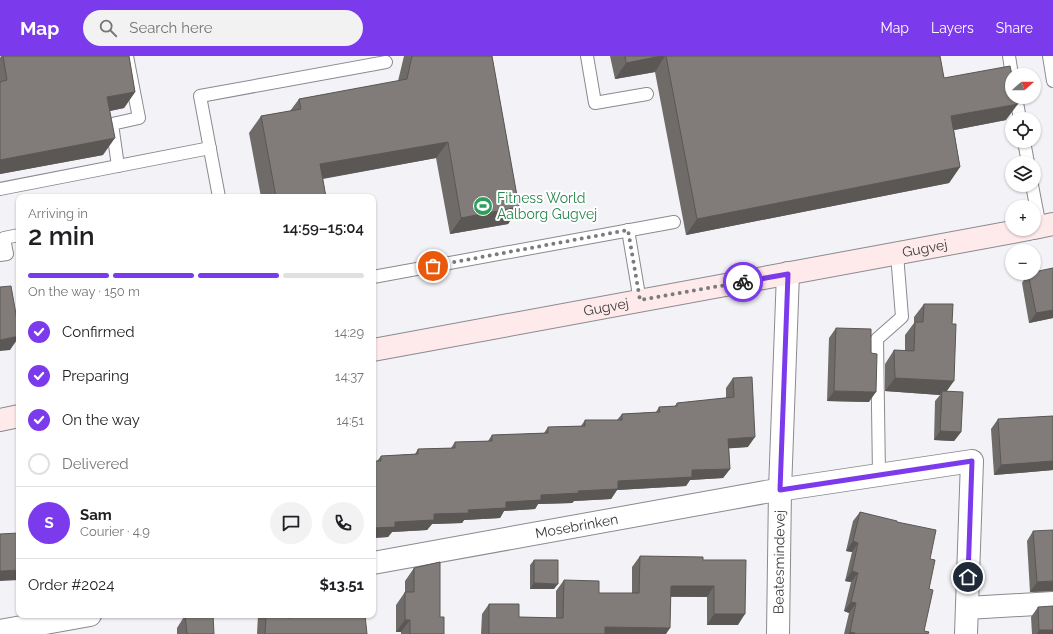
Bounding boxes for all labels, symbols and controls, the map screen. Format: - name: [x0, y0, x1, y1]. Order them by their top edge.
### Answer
- search box: [83, 10, 363, 46]
- text: Map: [20, 17, 59, 39]
- icon: search: [97, 17, 119, 39]
- text: Search here: [129, 19, 213, 37]
- text: Map: [881, 20, 909, 36]
- text: Layers: [931, 20, 974, 36]
- text: Share: [996, 20, 1033, 36]
- north arrow: [1005, 68, 1041, 104]
- map controls: [1005, 68, 1041, 280]
- button: locate: [1005, 112, 1041, 148]
- button: layers: [1005, 156, 1041, 192]
- place label: Fitness World Aalborg Gugvej: [497, 190, 597, 222]
- sports icon: Fitness World Aalborg Gugvej: [472, 195, 494, 217]
- button: +: [1005, 200, 1041, 236]
- text: Arriving in: [28, 206, 88, 221]
- text: 14:59–15:04: [283, 219, 364, 237]
- text: 2 min: [28, 221, 95, 251]
- street label: Gugvej: [901, 236, 949, 260]
- button: −: [1005, 244, 1041, 280]
- pin: [416, 249, 450, 283]
- icon: bag: [422, 255, 444, 277]
- courier: [723, 262, 763, 302]
- icon: bike: [732, 271, 754, 293]
- text: On the way · 150 m: [28, 284, 140, 299]
- street label: Gugvej: [582, 295, 630, 319]
- icon: check: [28, 321, 50, 343]
- text: Confirmed: [62, 323, 135, 341]
- text: 14:29: [335, 325, 364, 340]
- icon: check: [28, 365, 50, 387]
- text: Preparing: [62, 367, 129, 385]
- text: 14:37: [335, 369, 364, 384]
- icon: check: [28, 409, 50, 431]
- text: On the way: [62, 411, 140, 429]
- text: 14:51: [336, 413, 364, 428]
- text: Delivered: [62, 455, 129, 473]
- button: chat: [270, 502, 312, 544]
- button: phone: [322, 502, 364, 544]
- text: Sam: [80, 506, 112, 524]
- street label: Beatesmindevej: [770, 510, 788, 614]
- street label: Mosebrinken: [534, 511, 619, 541]
- text: S: [44, 514, 54, 532]
- text: Courier · 4.9: [80, 524, 150, 539]
- pin: [951, 560, 985, 594]
- icon: home: [957, 566, 979, 588]
- text: Order #2024: [28, 576, 114, 594]
- text: $13.51: [320, 576, 364, 594]

